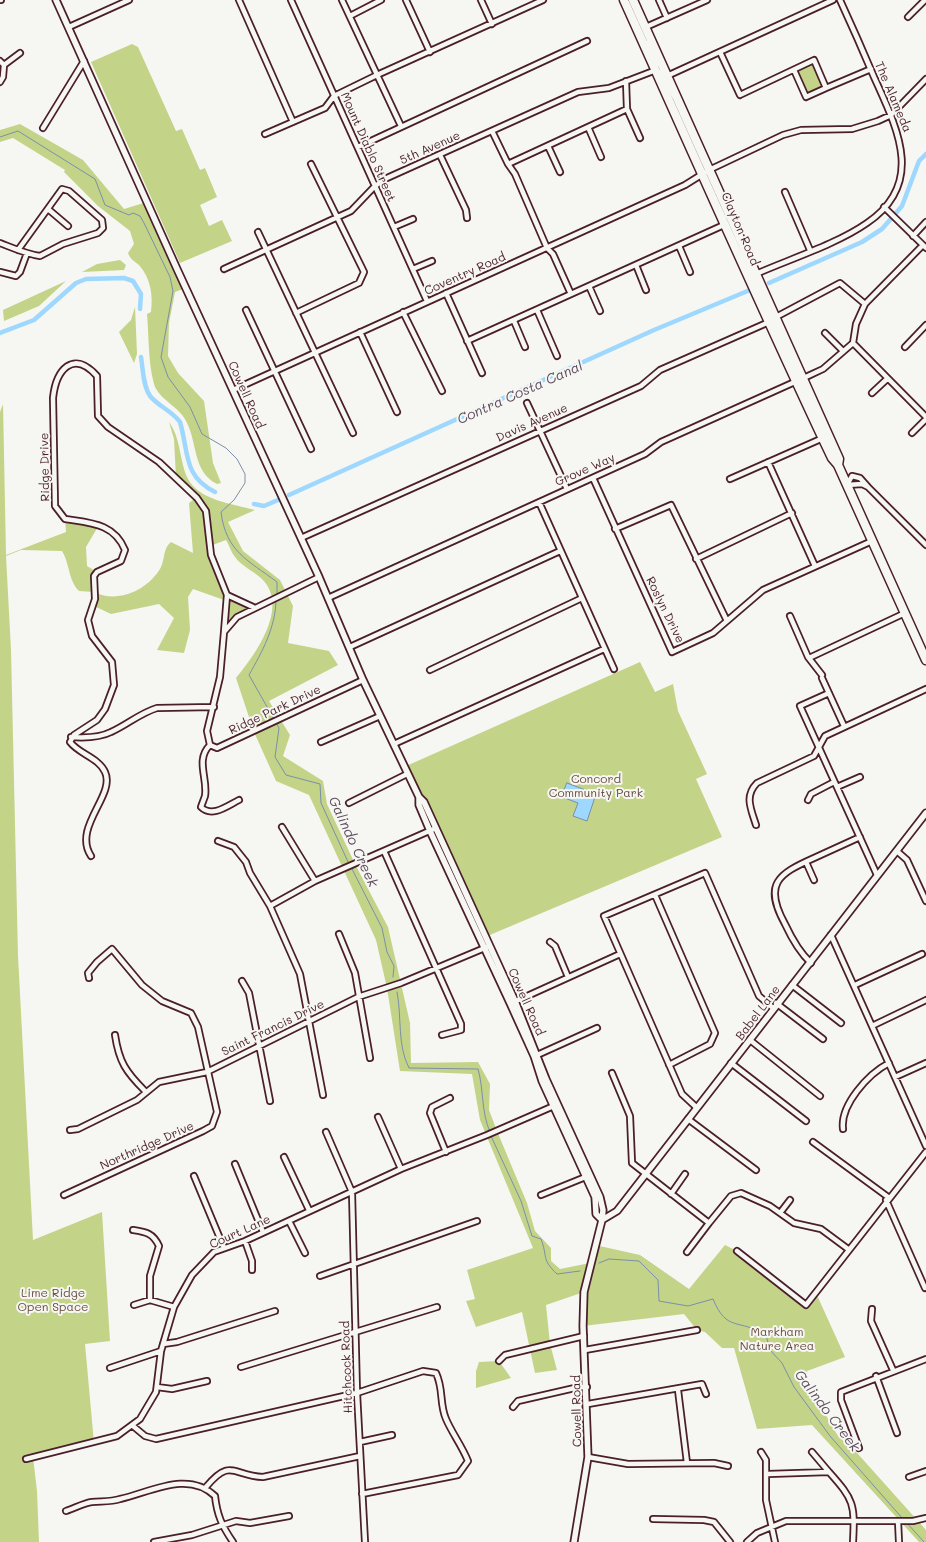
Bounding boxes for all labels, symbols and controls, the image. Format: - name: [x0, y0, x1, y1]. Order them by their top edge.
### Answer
- street label: The Alameda: [872, 59, 914, 135]
- street label: Mount Diablo Street: [337, 90, 399, 204]
- street label: 5th Avenue: [398, 128, 462, 168]
- street label: Clayton Road: [718, 190, 762, 268]
- street label: Coventry Road: [422, 250, 508, 298]
- water label: Contra Costa Canal: [455, 358, 585, 428]
- street label: Cowell Road: [225, 359, 267, 431]
- street label: Davis Avenue: [494, 401, 570, 445]
- street label: Ridge Drive: [37, 432, 53, 502]
- street label: Grove Way: [553, 450, 617, 490]
- street label: Roslyn Drive: [643, 574, 687, 646]
- street label: Ridge Park Drive: [227, 682, 323, 738]
- park label: Concord Community Park: [549, 772, 643, 800]
- water label: Galindo Creek: [325, 794, 381, 890]
- street label: Cowell Road: [505, 966, 547, 1038]
- street label: Babel Lane: [733, 983, 783, 1043]
- street label: Saint Francis Drive: [219, 997, 327, 1059]
- street label: Northridge Drive: [98, 1119, 196, 1173]
- street label: Court Lane: [207, 1212, 273, 1252]
- park label: Lime Ridge Open Space: [18, 1286, 88, 1314]
- street label: Hitchcock Road: [338, 1320, 356, 1414]
- park label: Markham Nature Area: [740, 1325, 814, 1353]
- water label: Galindo Creek: [791, 1367, 863, 1455]
- street label: Cowell Road: [569, 1375, 585, 1447]

